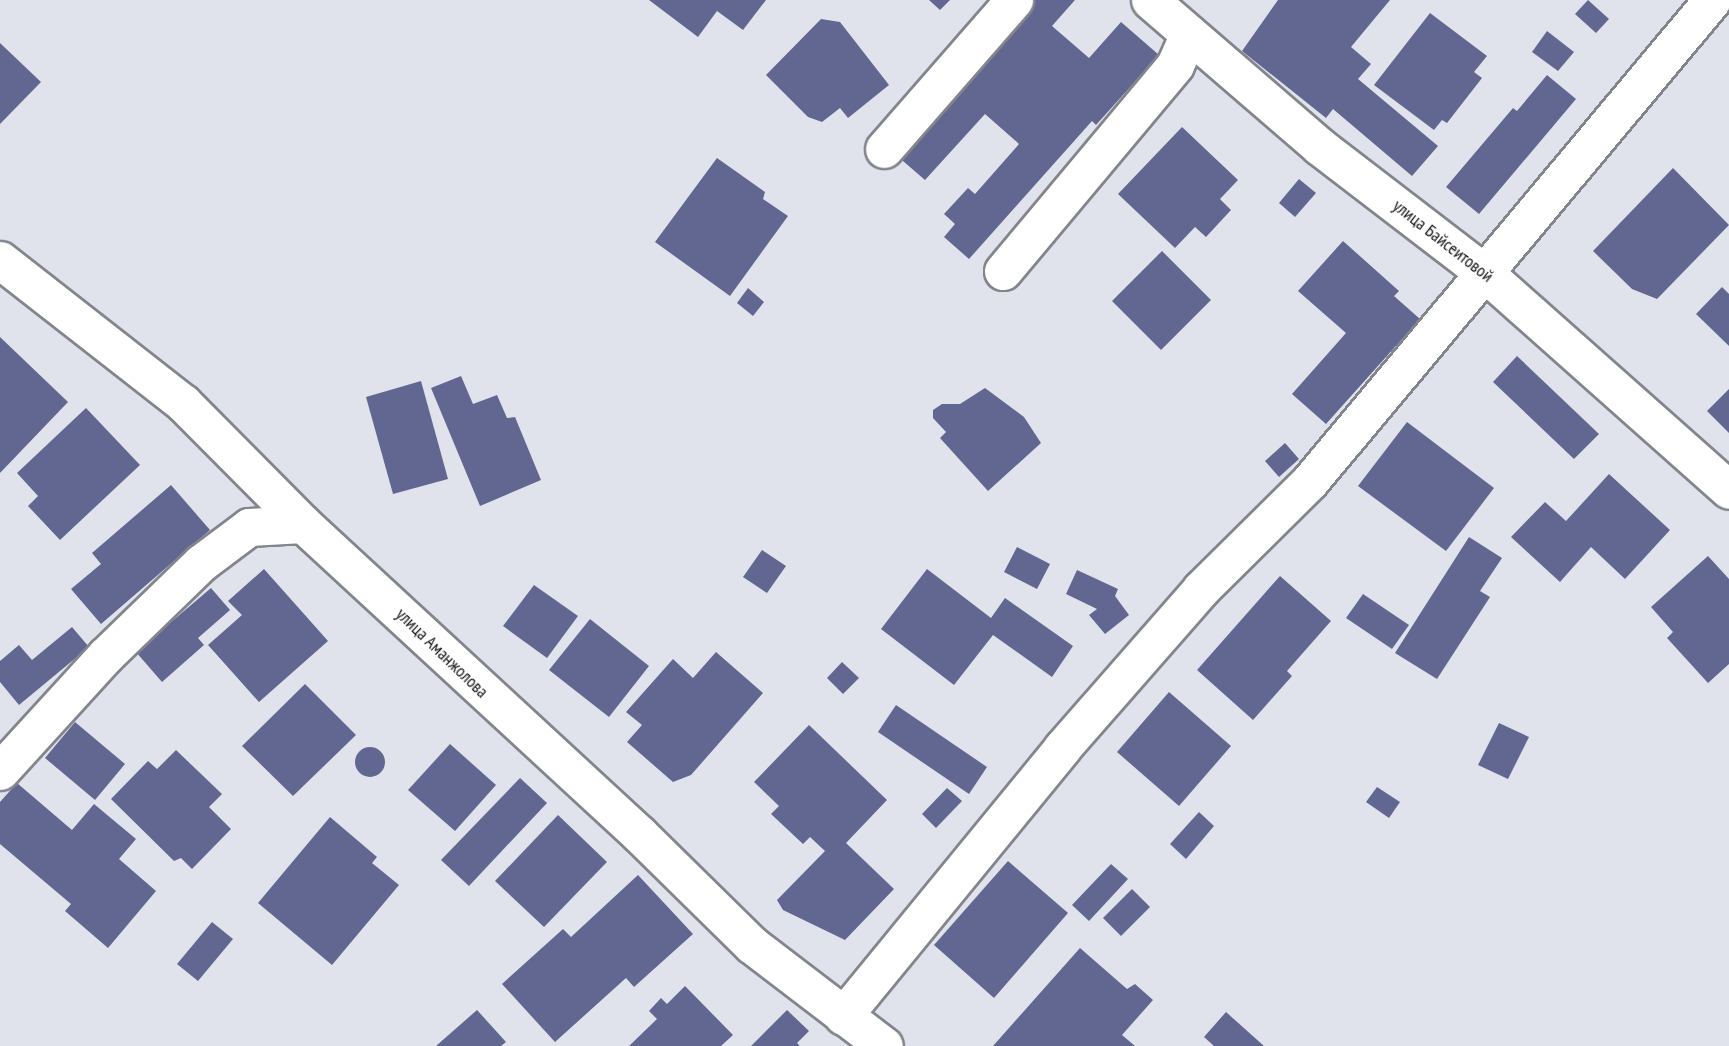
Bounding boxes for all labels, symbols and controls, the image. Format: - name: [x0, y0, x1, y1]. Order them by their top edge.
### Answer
- street label: улица Байсеитовой: [1388, 195, 1498, 287]
- street label: улица Аманжолова: [391, 603, 493, 703]

